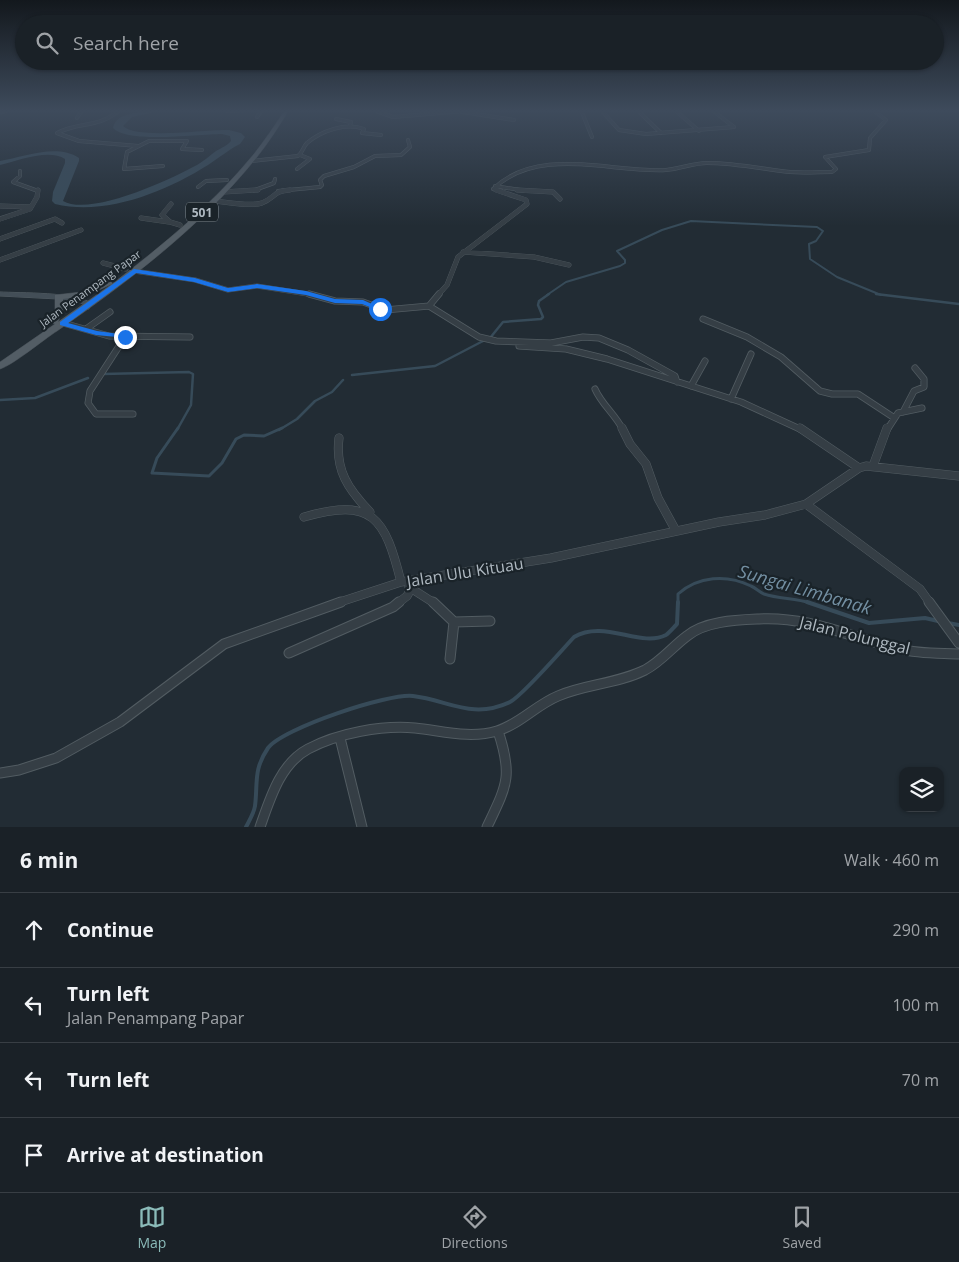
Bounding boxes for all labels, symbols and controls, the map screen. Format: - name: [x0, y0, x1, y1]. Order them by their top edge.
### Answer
- search box: [15, 15, 944, 70]
- icon: search: [33, 29, 61, 57]
- text: Search here: [73, 30, 179, 56]
- road number: 501: [186, 202, 218, 222]
- street label: Jalan Penampang Papar: [35, 246, 144, 330]
- route start: [369, 298, 392, 321]
- route end: [114, 326, 137, 349]
- street label: Jalan Ulu Kituau: [403, 552, 525, 592]
- water label: Sungai Limbanak: [736, 559, 875, 620]
- street label: Jalan Polunggal: [795, 610, 913, 659]
- map controls: [899, 767, 944, 812]
- button: layers: [899, 767, 944, 812]
- text: 6 min: [20, 846, 78, 874]
- text: Walk · 460 m: [844, 849, 939, 871]
- icon: ahead: [20, 916, 48, 944]
- text: Continue: [67, 917, 154, 943]
- text: 290 m: [893, 919, 939, 941]
- text: Turn left: [67, 981, 149, 1007]
- icon: left: [20, 991, 48, 1019]
- text: 100 m: [893, 994, 939, 1016]
- text: Jalan Penampang Papar: [67, 1007, 244, 1029]
- icon: left: [20, 1066, 48, 1094]
- text: Turn left: [67, 1067, 149, 1093]
- text: 70 m: [902, 1069, 939, 1091]
- icon: arrive: [20, 1141, 48, 1169]
- text: Arrive at destination: [67, 1142, 264, 1168]
- tab: Map: [137, 1203, 166, 1252]
- tab: Directions: [441, 1203, 508, 1252]
- tab: Saved: [783, 1203, 821, 1252]

